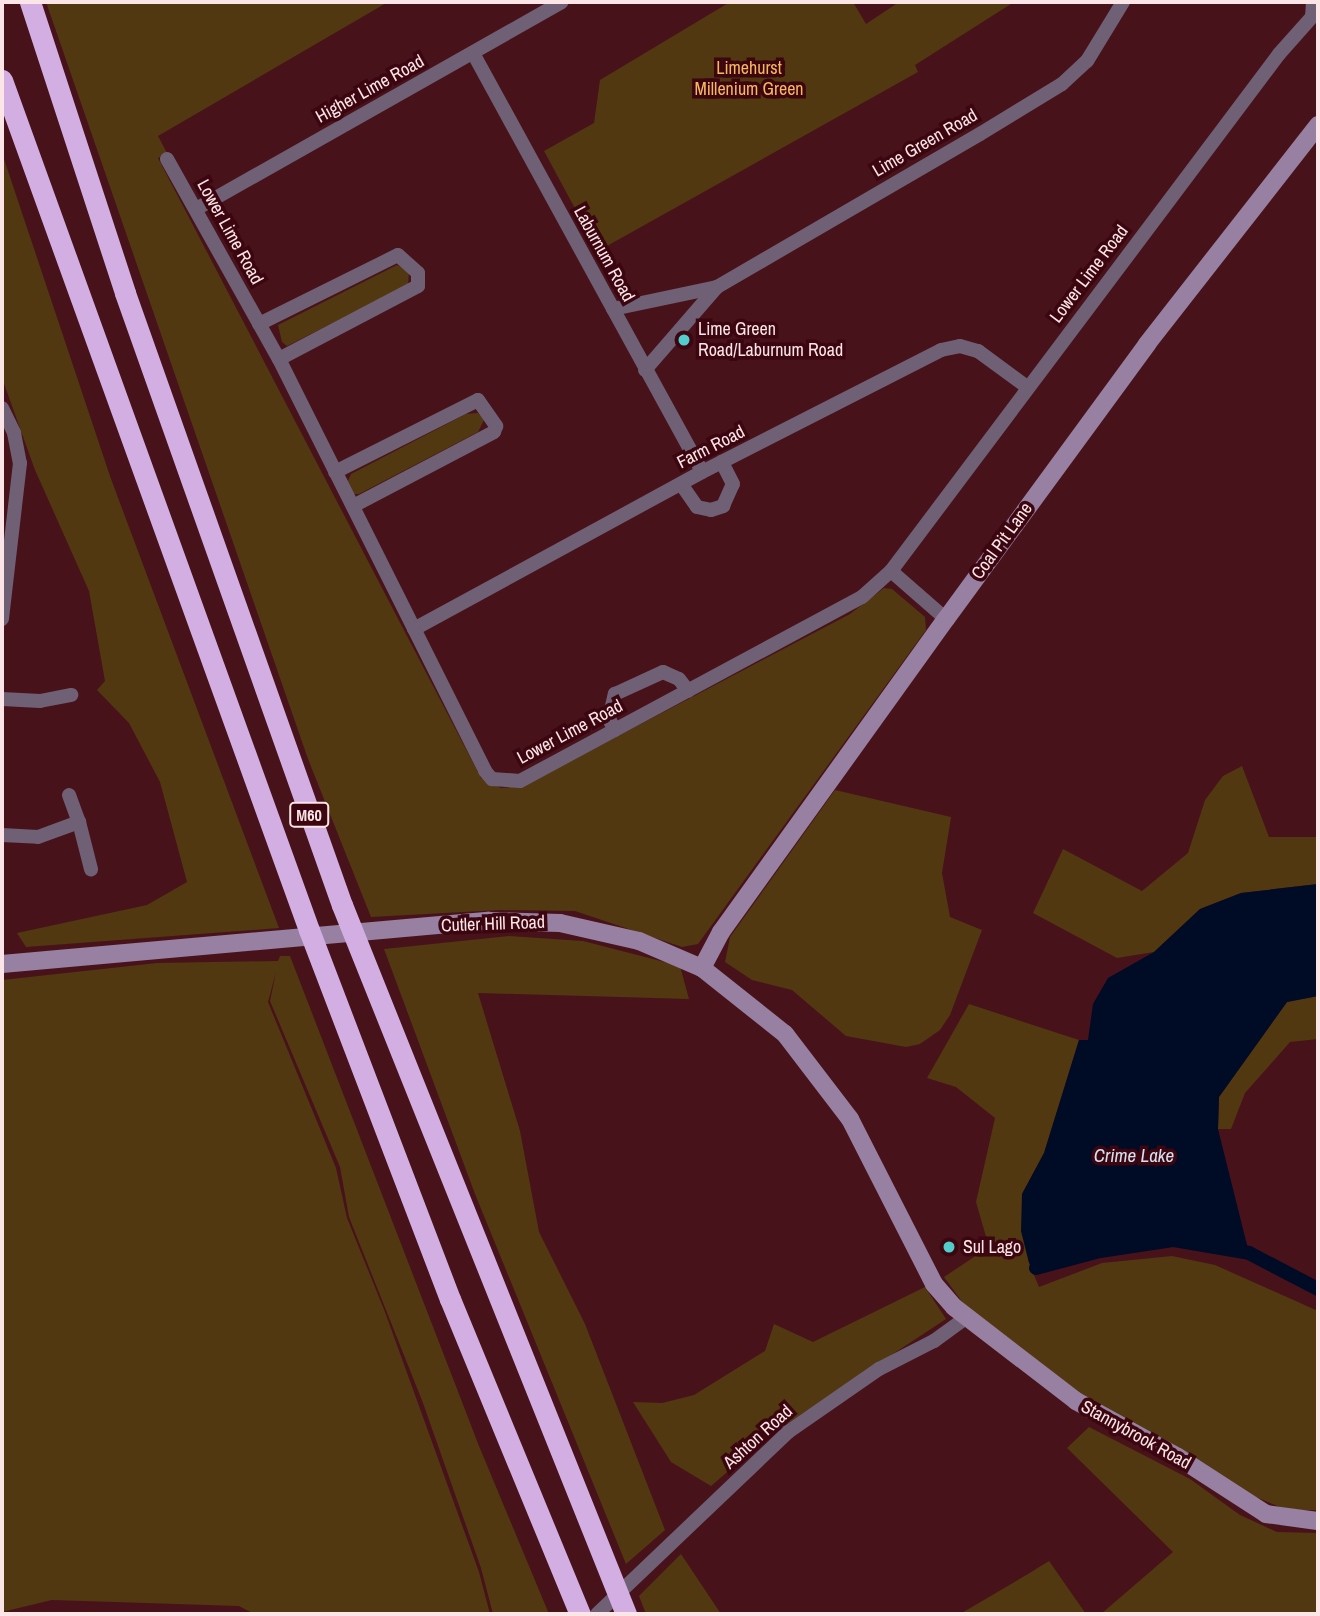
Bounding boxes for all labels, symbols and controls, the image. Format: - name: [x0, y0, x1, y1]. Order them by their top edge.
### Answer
- street label: Higher Lime Road: [312, 50, 428, 128]
- park label: Limehurst Millenium Green: [694, 58, 804, 100]
- street label: Lime Green Road: [869, 104, 981, 182]
- street label: Lower Lime Road: [192, 176, 268, 288]
- street label: Laburnum Road: [569, 202, 639, 306]
- street label: Lower Lime Road: [1045, 221, 1133, 327]
- place label: Lime Green Road/Laburnum Road: [698, 319, 843, 362]
- marker: Lime Green Road/Laburnum Road: [676, 332, 692, 348]
- street label: Farm Road: [674, 421, 748, 473]
- street label: Coal Pit Lane: [967, 498, 1037, 584]
- street label: Lower Lime Road: [513, 695, 627, 769]
- road number: M60: [288, 802, 330, 828]
- street label: Cutler Hill Road: [441, 911, 545, 937]
- water label: Crime Lake: [1094, 1145, 1174, 1167]
- place label: Sul Lago: [963, 1236, 1021, 1258]
- marker: Sul Lago: [941, 1239, 957, 1255]
- street label: Stannybrook Road: [1077, 1396, 1195, 1474]
- street label: Ashton Road: [719, 1400, 797, 1474]

